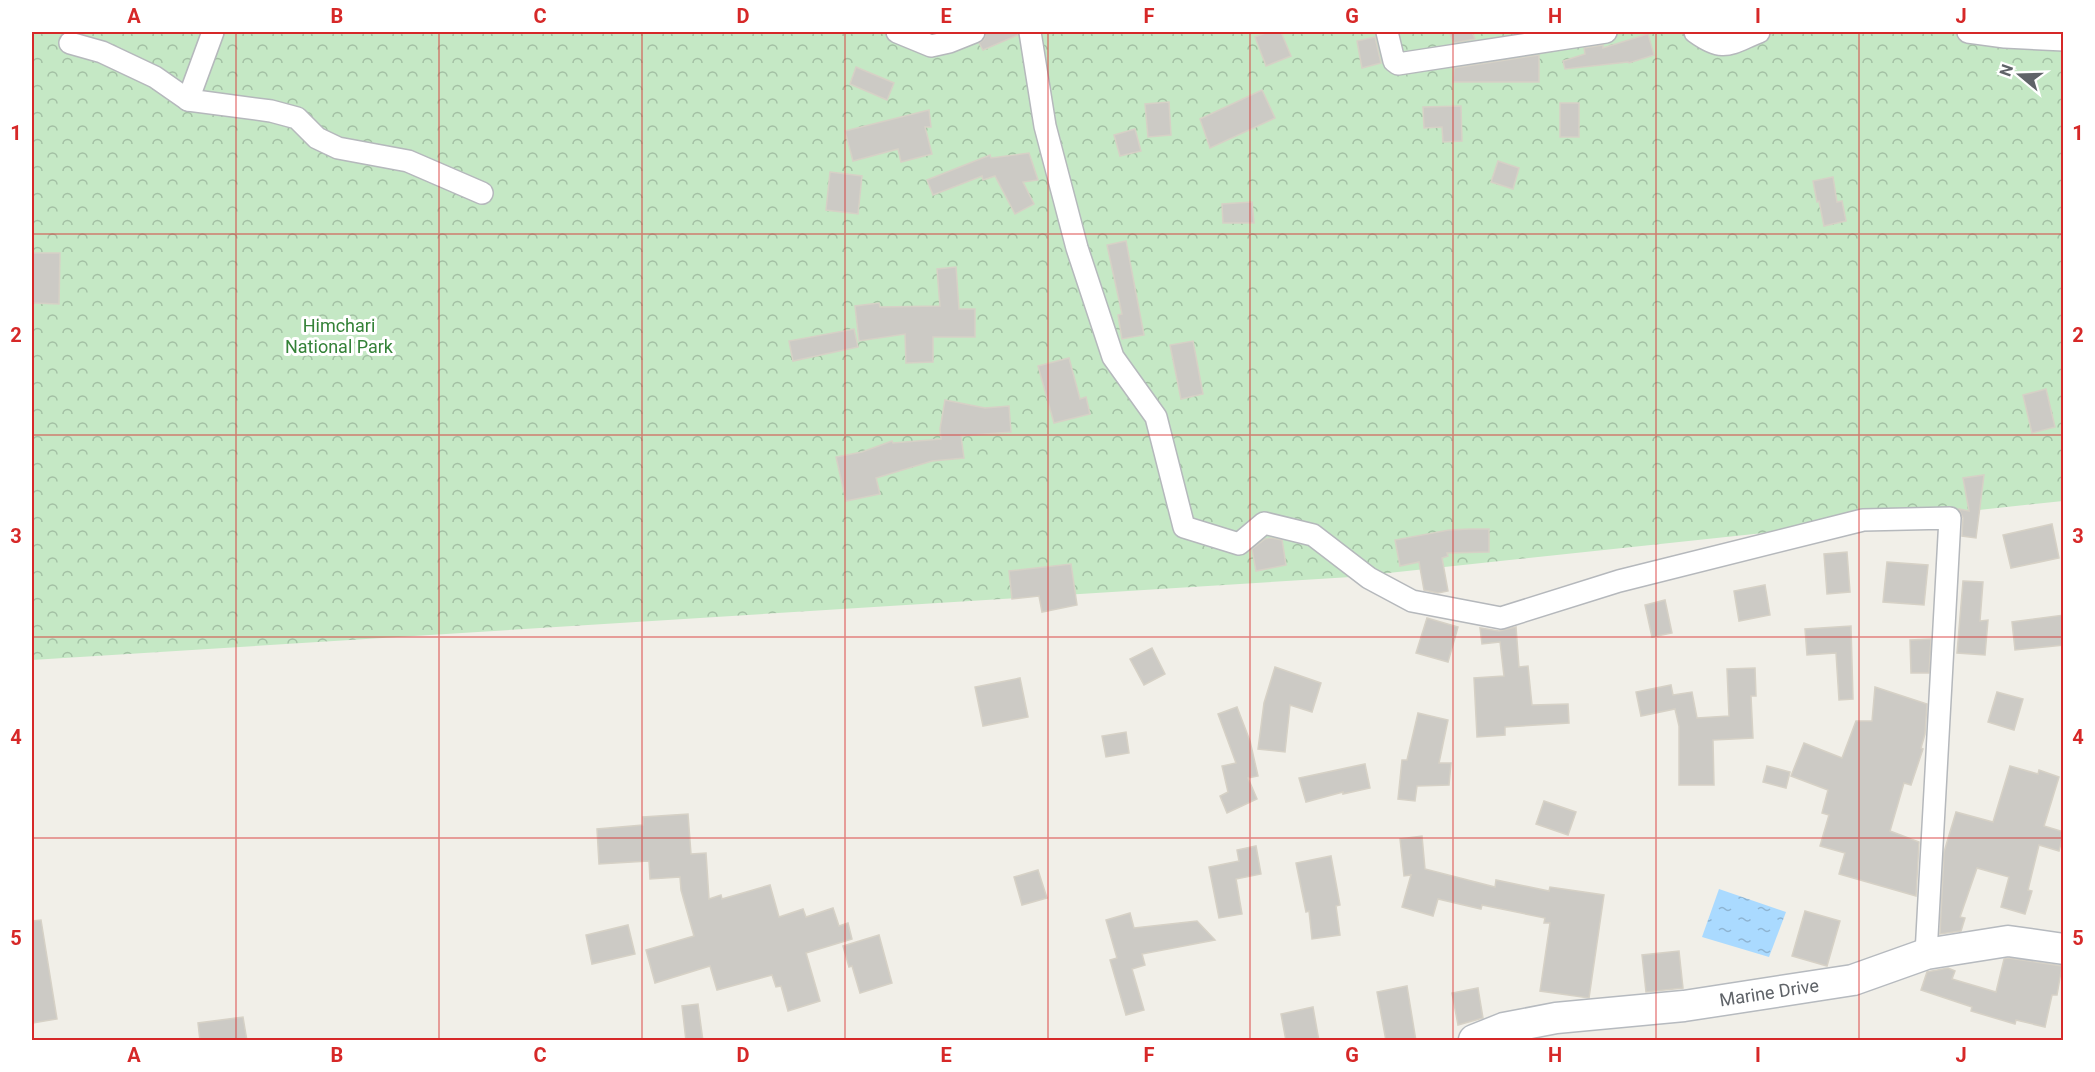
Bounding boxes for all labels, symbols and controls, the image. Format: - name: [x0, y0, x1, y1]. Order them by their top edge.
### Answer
- text: A: [127, 4, 141, 28]
- text: B: [331, 4, 343, 28]
- text: C: [533, 4, 547, 28]
- text: D: [737, 4, 750, 28]
- text: E: [940, 4, 952, 28]
- text: F: [1144, 4, 1155, 28]
- text: G: [1345, 4, 1359, 28]
- text: H: [1548, 4, 1562, 28]
- text: I: [1755, 4, 1761, 28]
- text: J: [1955, 4, 1967, 28]
- north arrow: [1990, 45, 2050, 105]
- text: N: [1995, 62, 2017, 79]
- text: 1: [10, 121, 22, 145]
- text: 1: [2072, 121, 2084, 145]
- park label: Himchari National Park: [285, 315, 394, 357]
- text: 2: [10, 323, 22, 347]
- text: 2: [2072, 323, 2084, 347]
- text: 3: [10, 524, 22, 548]
- text: 3: [2072, 524, 2084, 548]
- text: 4: [10, 725, 22, 749]
- text: 4: [2072, 725, 2084, 749]
- text: 5: [10, 926, 22, 950]
- text: 5: [2072, 926, 2084, 950]
- street label: Marine Drive: [1718, 974, 1820, 1010]
- text: A: [127, 1043, 141, 1067]
- text: B: [331, 1043, 343, 1067]
- text: C: [533, 1043, 547, 1067]
- text: D: [737, 1043, 750, 1067]
- text: E: [940, 1043, 952, 1067]
- text: F: [1144, 1043, 1155, 1067]
- text: G: [1345, 1043, 1359, 1067]
- text: H: [1548, 1043, 1562, 1067]
- text: I: [1755, 1043, 1761, 1067]
- text: J: [1955, 1043, 1967, 1067]

